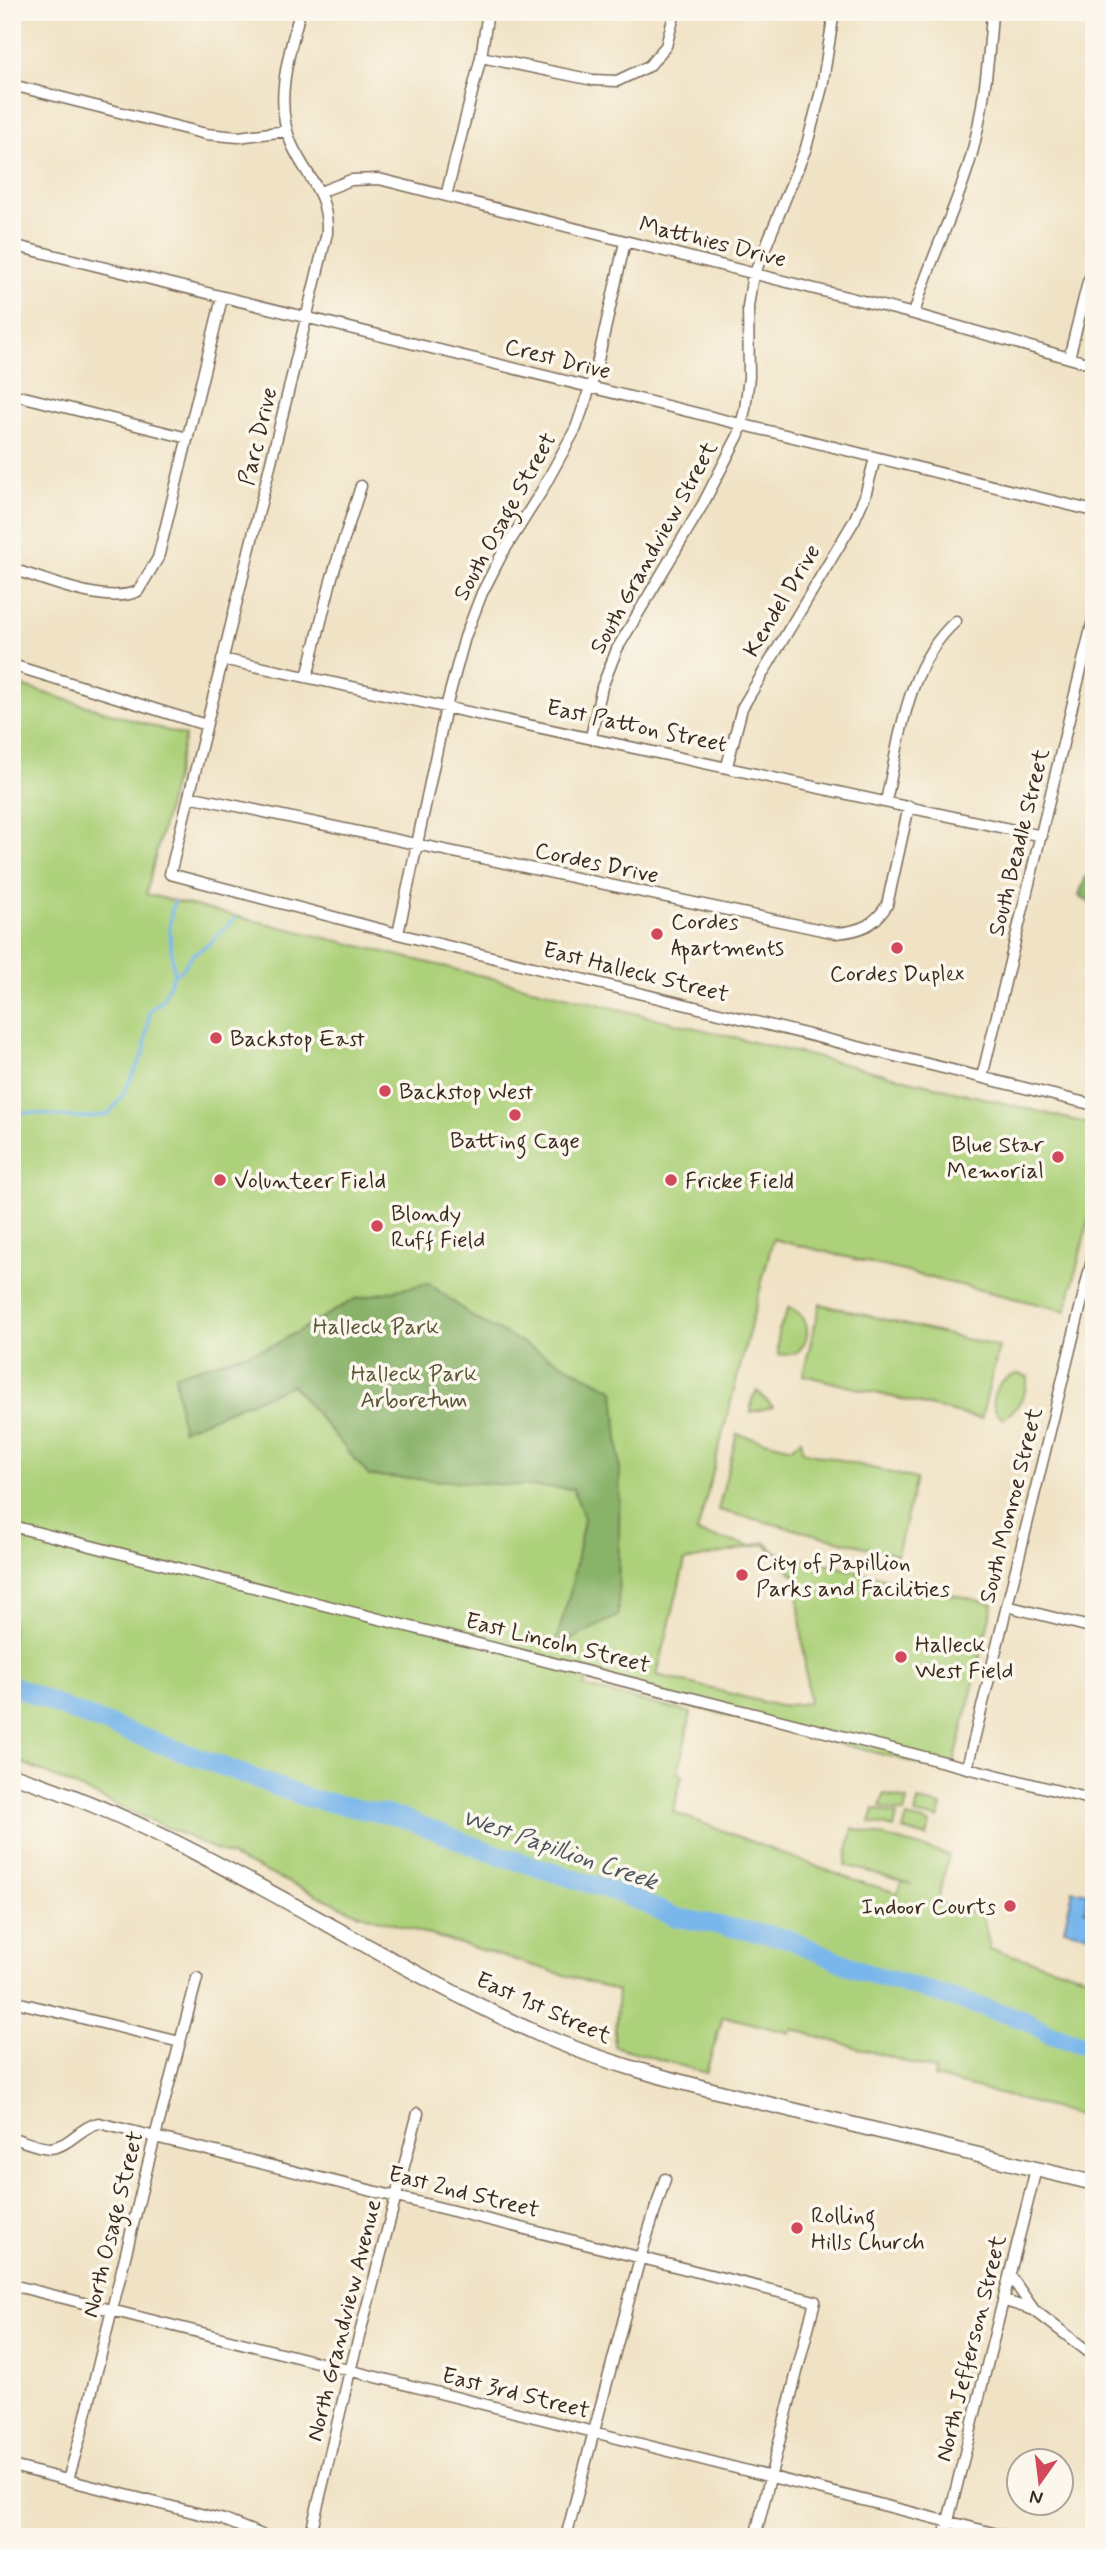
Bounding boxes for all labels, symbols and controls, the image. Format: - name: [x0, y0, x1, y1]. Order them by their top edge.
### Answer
- street label: Matthies Drive: [636, 210, 789, 276]
- street label: Crest Drive: [501, 332, 614, 388]
- street label: Parc Drive: [232, 384, 286, 489]
- street label: South Osage Street: [447, 427, 566, 607]
- street label: South Grandview Street: [584, 436, 726, 660]
- street label: Kendel Drive: [737, 539, 828, 663]
- street label: East Patton Street: [544, 693, 729, 761]
- street label: South Beadle Street: [982, 745, 1058, 939]
- street label: Cordes Drive: [532, 836, 661, 892]
- place label: Cordes Apartments: [671, 908, 784, 965]
- marker: Cordes Apartments: [649, 926, 665, 942]
- street label: East Halleck Street: [539, 935, 732, 1011]
- marker: Cordes Duplex: [889, 940, 905, 956]
- place label: Cordes Duplex: [830, 960, 965, 990]
- place label: Backstop East: [230, 1025, 365, 1055]
- marker: Backstop East: [208, 1030, 224, 1046]
- place label: Backstop West: [399, 1078, 533, 1108]
- marker: Backstop West: [377, 1083, 393, 1099]
- marker: Batting Cage: [507, 1107, 523, 1123]
- place label: Batting Cage: [450, 1127, 580, 1159]
- place label: Blue Star Memorial: [947, 1131, 1044, 1187]
- marker: Blue Star Memorial: [1050, 1149, 1066, 1165]
- place label: Volunteer Field: [234, 1167, 386, 1197]
- place label: Fricke Field: [685, 1167, 794, 1197]
- marker: Volunteer Field: [212, 1172, 228, 1188]
- marker: Fricke Field: [663, 1172, 679, 1188]
- place label: Blondy Ruff Field: [391, 1200, 485, 1256]
- marker: Blondy Ruff Field: [369, 1218, 385, 1234]
- park label: Halleck Park: [313, 1313, 439, 1343]
- park label: Halleck Park Arboretum: [351, 1360, 477, 1416]
- street label: South Monroe Street: [973, 1404, 1051, 1607]
- place label: City of Papillion Parks and Facilities: [756, 1549, 950, 1605]
- marker: City of Papillion Parks and Facilities: [734, 1567, 750, 1583]
- street label: East Lincoln Street: [462, 1606, 653, 1681]
- place label: Halleck West Field: [915, 1631, 1014, 1687]
- marker: Halleck West Field: [893, 1649, 909, 1665]
- water label: West Papillion Creek: [458, 1803, 663, 1899]
- place label: Indoor Courts: [861, 1893, 996, 1923]
- marker: Indoor Courts: [1002, 1898, 1018, 1914]
- street label: East 1st Street: [471, 1966, 616, 2052]
- street label: North Osage Street: [76, 2128, 154, 2321]
- street label: East 2nd Street: [385, 2160, 542, 2226]
- street label: North Grandview Avenue: [300, 2196, 390, 2445]
- place label: Rolling Hills Church: [811, 2202, 925, 2258]
- marker: Rolling Hills Church: [789, 2220, 805, 2236]
- street label: North Jefferson Street: [929, 2232, 1015, 2465]
- street label: East 3rd Street: [439, 2361, 593, 2427]
- north arrow: [1004, 2448, 1074, 2518]
- text: N: [1027, 2483, 1045, 2511]

